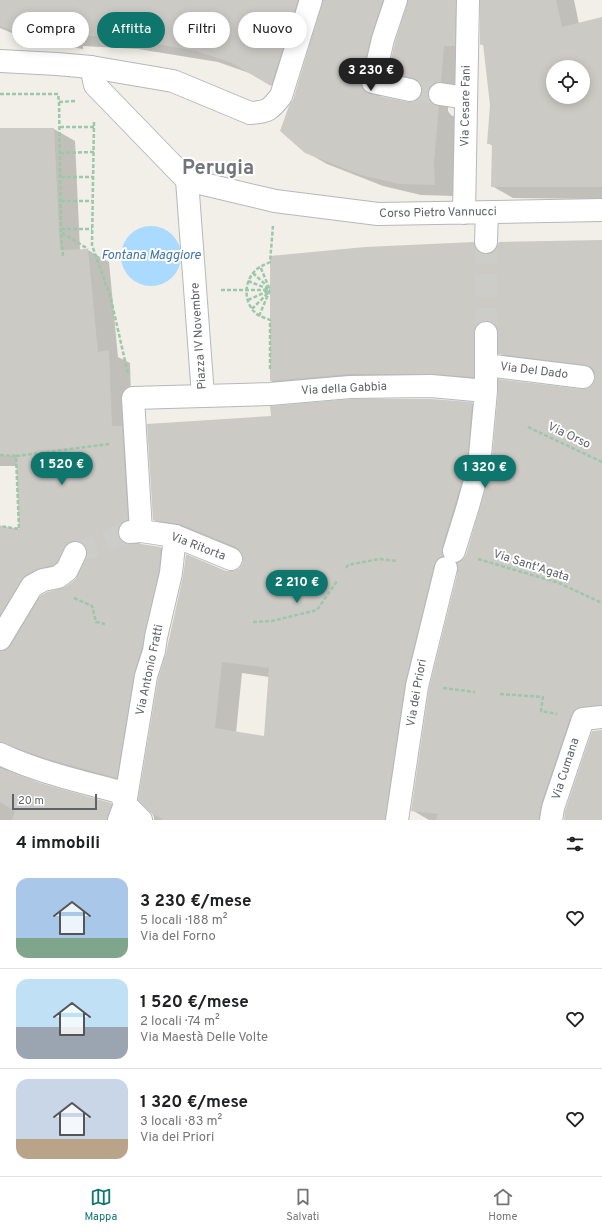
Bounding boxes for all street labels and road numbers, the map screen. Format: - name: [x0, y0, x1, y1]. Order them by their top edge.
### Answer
- street label: Via Cesare Fani: [457, 65, 475, 147]
- street label: Corso Pietro Vannucci: [379, 204, 497, 222]
- street label: Piazza IV Novembre: [187, 282, 211, 390]
- street label: Via Del Dado: [499, 359, 569, 383]
- street label: Via della Gabbia: [301, 379, 387, 399]
- street label: Via Orso: [545, 419, 593, 453]
- street label: Via Ritorta: [168, 529, 228, 565]
- street label: Via Sant'Agata: [491, 546, 571, 586]
- street label: Via Antonio Fratti: [133, 623, 167, 717]
- street label: Via dei Priori: [403, 658, 431, 728]
- street label: Via Cumana: [548, 736, 584, 802]

